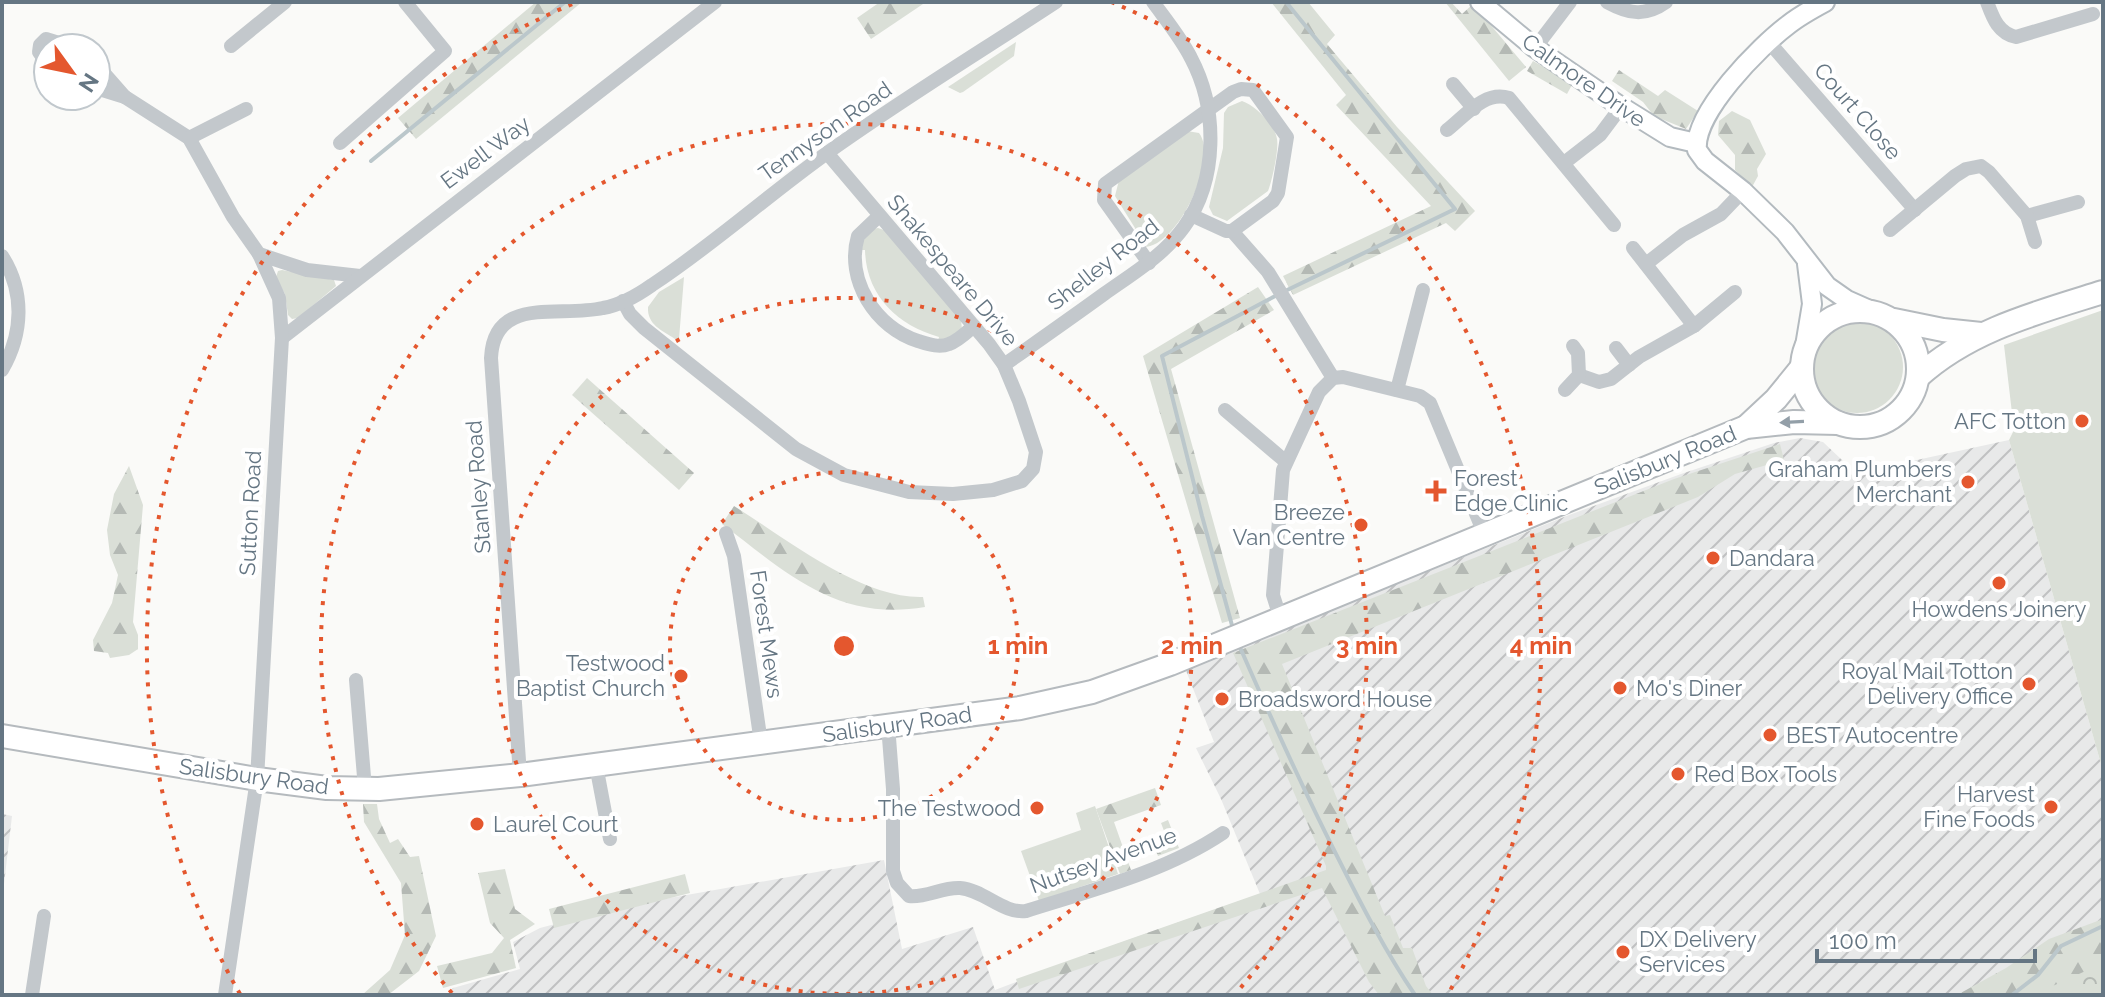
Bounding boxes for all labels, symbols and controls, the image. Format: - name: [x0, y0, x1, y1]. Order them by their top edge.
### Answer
- street label: Calmore Drive: [1517, 28, 1651, 132]
- north arrow: [32, 32, 112, 112]
- street label: Court Close: [1809, 57, 1907, 165]
- text: N: [73, 69, 104, 97]
- street label: Tennyson Road: [754, 76, 896, 186]
- street label: Ewell Way: [435, 110, 535, 194]
- street label: Shakespeare Drive: [882, 189, 1024, 351]
- street label: Shelley Road: [1042, 213, 1164, 315]
- place label: AFC Totton: [1954, 408, 2066, 434]
- marker: AFC Totton: [2073, 412, 2091, 430]
- one-way arrow: [1779, 416, 1804, 429]
- street label: Stanley Road: [460, 419, 496, 555]
- street label: Salisbury Road: [1590, 420, 1740, 500]
- street label: Sutton Road: [234, 450, 266, 576]
- place label: Graham Plumbers Merchant: [1768, 456, 1953, 507]
- place label: Forest Edge Clinic: [1454, 465, 1568, 516]
- marker: Graham Plumbers Merchant: [1959, 473, 1977, 491]
- marker: Forest Edge Clinic: [1425, 480, 1447, 502]
- place label: Breeze Van Centre: [1232, 499, 1345, 550]
- marker: Breeze Van Centre: [1352, 516, 1370, 534]
- place label: Dandara: [1729, 545, 1815, 571]
- marker: Dandara: [1704, 549, 1722, 567]
- street label: Forest Mews: [745, 568, 789, 700]
- marker: Howdens Joinery: [1990, 574, 2008, 592]
- place label: Howdens Joinery: [1912, 596, 2087, 622]
- text: 1 min: [988, 631, 1048, 660]
- text: 2 min: [1161, 631, 1223, 660]
- text: 3 min: [1336, 631, 1398, 660]
- text: 4 min: [1510, 631, 1572, 660]
- centre of rings: [830, 632, 858, 660]
- place label: Testwood Baptist Church: [516, 650, 665, 701]
- place label: Royal Mail Totton Delivery Office: [1841, 658, 2013, 709]
- marker: Testwood Baptist Church: [672, 667, 690, 685]
- place label: Mo's Diner: [1636, 675, 1742, 701]
- marker: Royal Mail Totton Delivery Office: [2020, 675, 2038, 693]
- marker: Mo's Diner: [1611, 679, 1629, 697]
- place label: Broadsword House: [1238, 686, 1432, 712]
- marker: Broadsword House: [1213, 690, 1231, 708]
- street label: Salisbury Road: [821, 701, 973, 747]
- place label: BEST Autocentre: [1786, 722, 1958, 748]
- marker: BEST Autocentre: [1761, 726, 1779, 744]
- street label: Salisbury Road: [178, 753, 330, 799]
- place label: Red Box Tools: [1694, 761, 1837, 787]
- marker: Red Box Tools: [1669, 765, 1687, 783]
- place label: Harvest Fine Foods: [1923, 781, 2036, 832]
- place label: The Testwood: [878, 795, 1021, 821]
- marker: Harvest Fine Foods: [2042, 798, 2060, 816]
- marker: The Testwood: [1028, 799, 1046, 817]
- place label: Laurel Court: [493, 811, 619, 837]
- marker: Laurel Court: [468, 815, 486, 833]
- street label: Nutsey Avenue: [1026, 821, 1180, 899]
- scale bar: [1817, 913, 2035, 963]
- place label: DX Delivery Services: [1639, 926, 1757, 977]
- text: 100 m: [1829, 926, 1897, 955]
- marker: DX Delivery Services: [1614, 943, 1632, 961]

